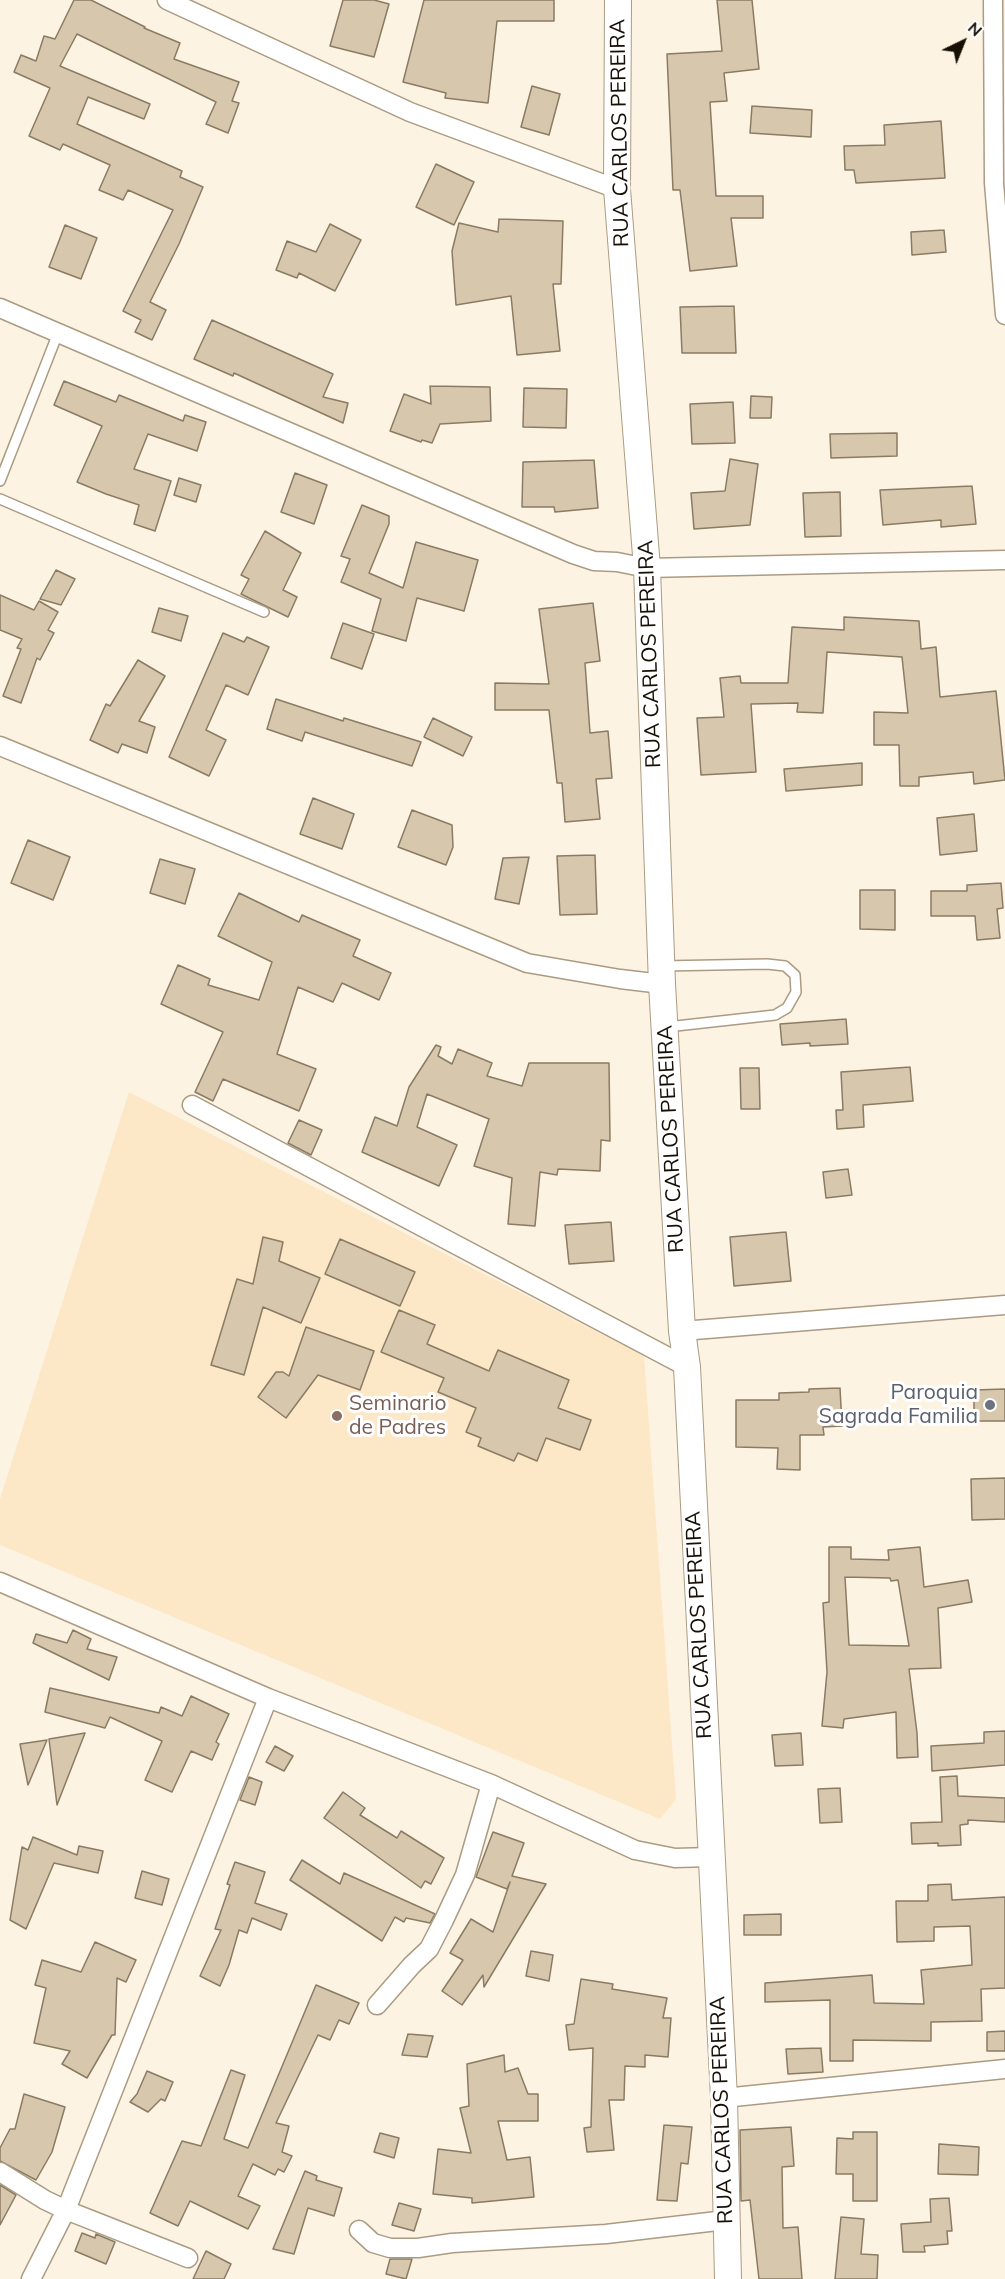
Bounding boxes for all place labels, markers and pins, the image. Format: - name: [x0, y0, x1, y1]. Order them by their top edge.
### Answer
- place label: Paroquia Sagrada Familia: [819, 1380, 978, 1430]
- place label: Seminario de Padres: [349, 1391, 446, 1441]
- marker: Paroquia Sagrada Familia: [983, 1398, 997, 1412]
- marker: Seminario de Padres: [330, 1409, 344, 1423]

